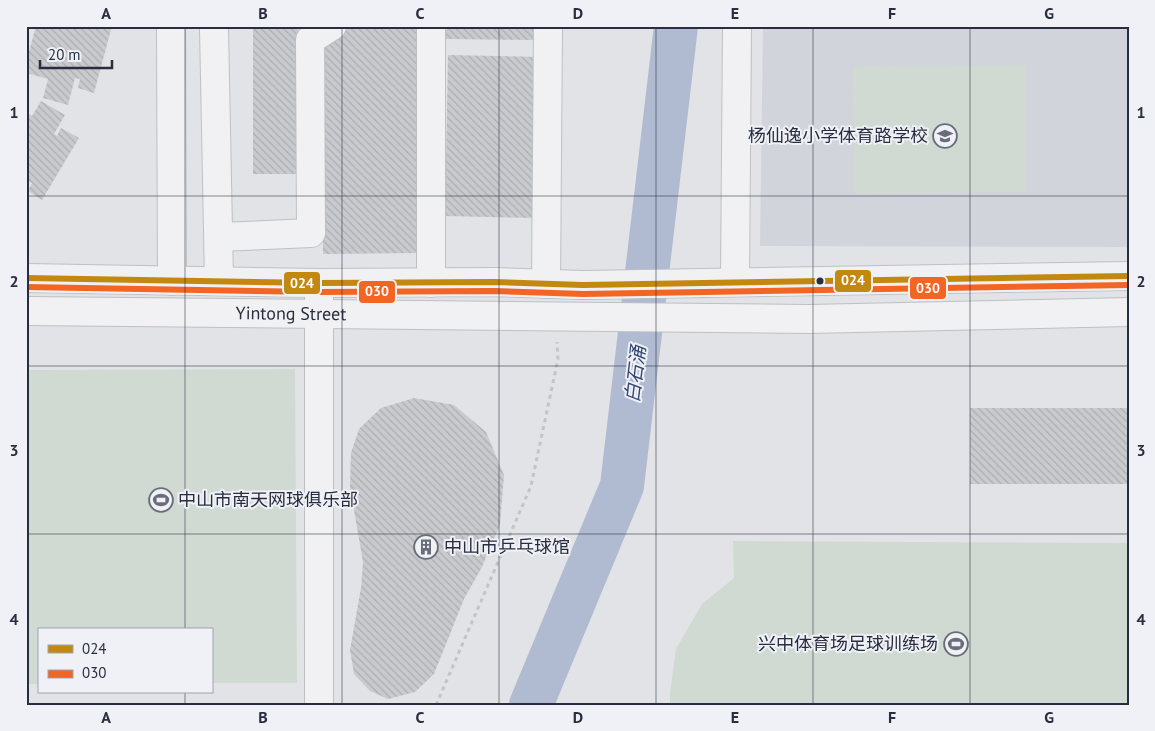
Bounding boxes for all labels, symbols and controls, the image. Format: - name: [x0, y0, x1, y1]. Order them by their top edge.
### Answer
- text: A: [101, 3, 111, 23]
- text: B: [258, 3, 268, 23]
- text: C: [416, 3, 425, 23]
- text: D: [573, 3, 583, 23]
- text: E: [731, 3, 739, 23]
- text: F: [888, 3, 896, 23]
- text: G: [1044, 3, 1054, 23]
- scale bar: [40, 38, 112, 70]
- text: 20 m: [48, 45, 81, 64]
- text: 1: [9, 102, 19, 122]
- text: 1: [1136, 102, 1146, 122]
- school or university icon: 杨仙逸小学体育路学校: [932, 123, 958, 149]
- place label: 杨仙逸小学体育路学校: [748, 124, 928, 147]
- line badge: 024: [834, 269, 872, 293]
- text: 2: [9, 271, 19, 291]
- line badge: 024: [283, 271, 321, 295]
- text: 024: [841, 271, 865, 289]
- text: 2: [1136, 271, 1146, 291]
- text: 024: [290, 274, 314, 292]
- unlabelled marker: [815, 276, 825, 286]
- line badge: 030: [909, 276, 947, 300]
- text: 030: [916, 279, 940, 297]
- line badge: 030: [358, 280, 396, 304]
- text: 030: [365, 282, 389, 300]
- street label: Yintong Street: [236, 301, 346, 325]
- water label: 白石涌: [620, 342, 651, 404]
- text: 3: [9, 440, 19, 460]
- text: 3: [1136, 440, 1146, 460]
- sports icon: 中山市南天网球俱乐部: [148, 487, 174, 513]
- place label: 中山市南天网球俱乐部: [178, 488, 358, 511]
- building icon: 中山市乒乓球馆: [413, 534, 439, 560]
- place label: 中山市乒乓球馆: [444, 535, 570, 558]
- text: 4: [9, 609, 19, 629]
- text: 4: [1136, 609, 1146, 629]
- legend: [38, 628, 212, 694]
- sports icon: 兴中体育场足球训练场: [943, 631, 969, 657]
- place label: 兴中体育场足球训练场: [758, 632, 938, 655]
- text: 024: [82, 639, 107, 658]
- text: 030: [82, 663, 107, 682]
- text: A: [101, 707, 111, 727]
- text: B: [258, 707, 268, 727]
- text: C: [416, 707, 425, 727]
- text: D: [573, 707, 583, 727]
- text: E: [731, 707, 739, 727]
- text: F: [888, 707, 896, 727]
- text: G: [1044, 707, 1054, 727]

